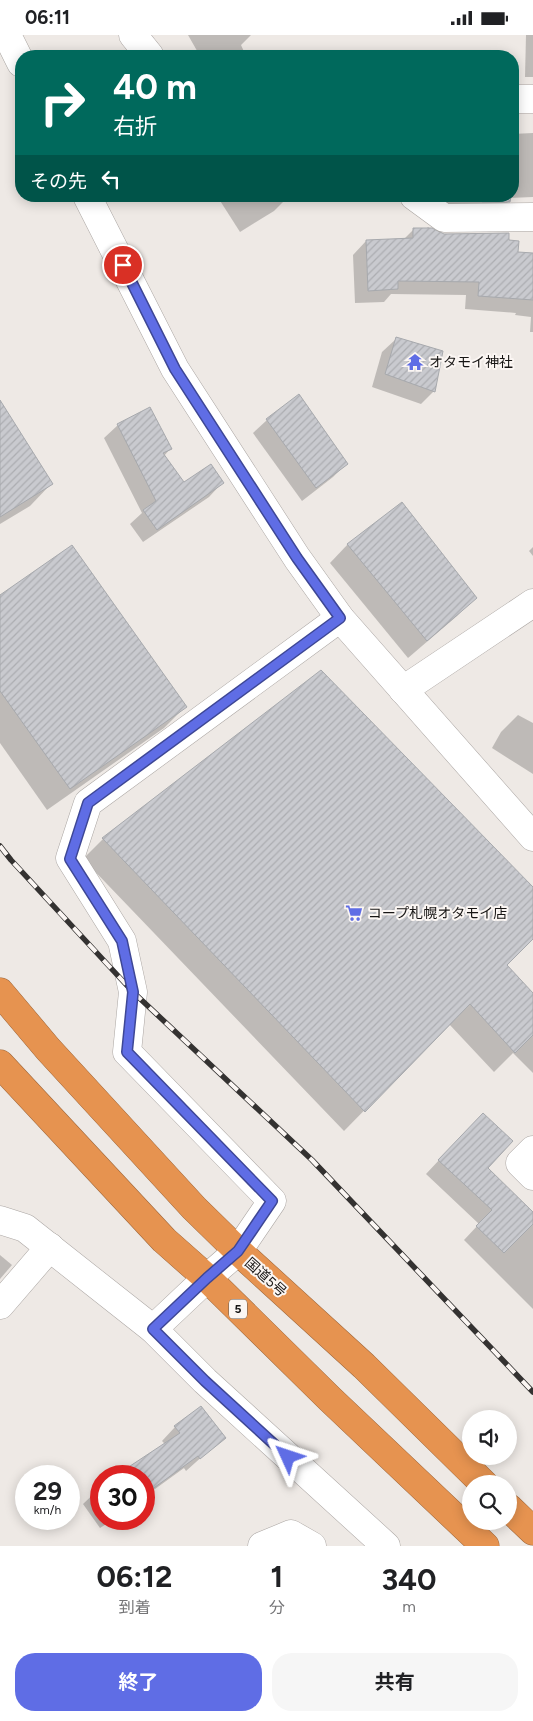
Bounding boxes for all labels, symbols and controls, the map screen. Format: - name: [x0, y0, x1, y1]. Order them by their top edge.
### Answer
- text: 06:11: [25, 6, 70, 29]
- text: 40 m: [113, 66, 197, 108]
- icon: right: [30, 70, 95, 135]
- text: 右折: [113, 113, 157, 140]
- icon: left: [97, 165, 125, 193]
- text: その先: [30, 170, 87, 193]
- pin: [102, 244, 144, 286]
- icon: arrive: [109, 251, 137, 279]
- temple icon: オタモイ神社: [405, 352, 425, 372]
- place label: オタモイ神社: [429, 354, 513, 371]
- supermarket icon: コープ札幌オタモイ店: [344, 903, 364, 923]
- place label: コープ札幌オタモイ店: [368, 905, 507, 922]
- street label: 国道5号: [241, 1254, 290, 1300]
- road number: 5: [229, 1299, 247, 1319]
- map controls: [462, 1410, 517, 1530]
- button: sound: [462, 1410, 517, 1465]
- position arrow: [261, 1430, 313, 1482]
- speed limit sign: 30: [90, 1465, 155, 1530]
- button: search: [462, 1475, 517, 1530]
- text: 29: [33, 1476, 62, 1506]
- text: km/h: [34, 1503, 61, 1517]
- text: 06:12: [96, 1558, 172, 1595]
- text: 1: [271, 1558, 283, 1595]
- text: 340: [381, 1561, 437, 1598]
- text: m: [402, 1597, 416, 1616]
- text: 到着: [118, 1598, 150, 1617]
- text: 分: [269, 1598, 285, 1617]
- button: 終了: [15, 1653, 262, 1711]
- button: 共有: [272, 1653, 518, 1711]

